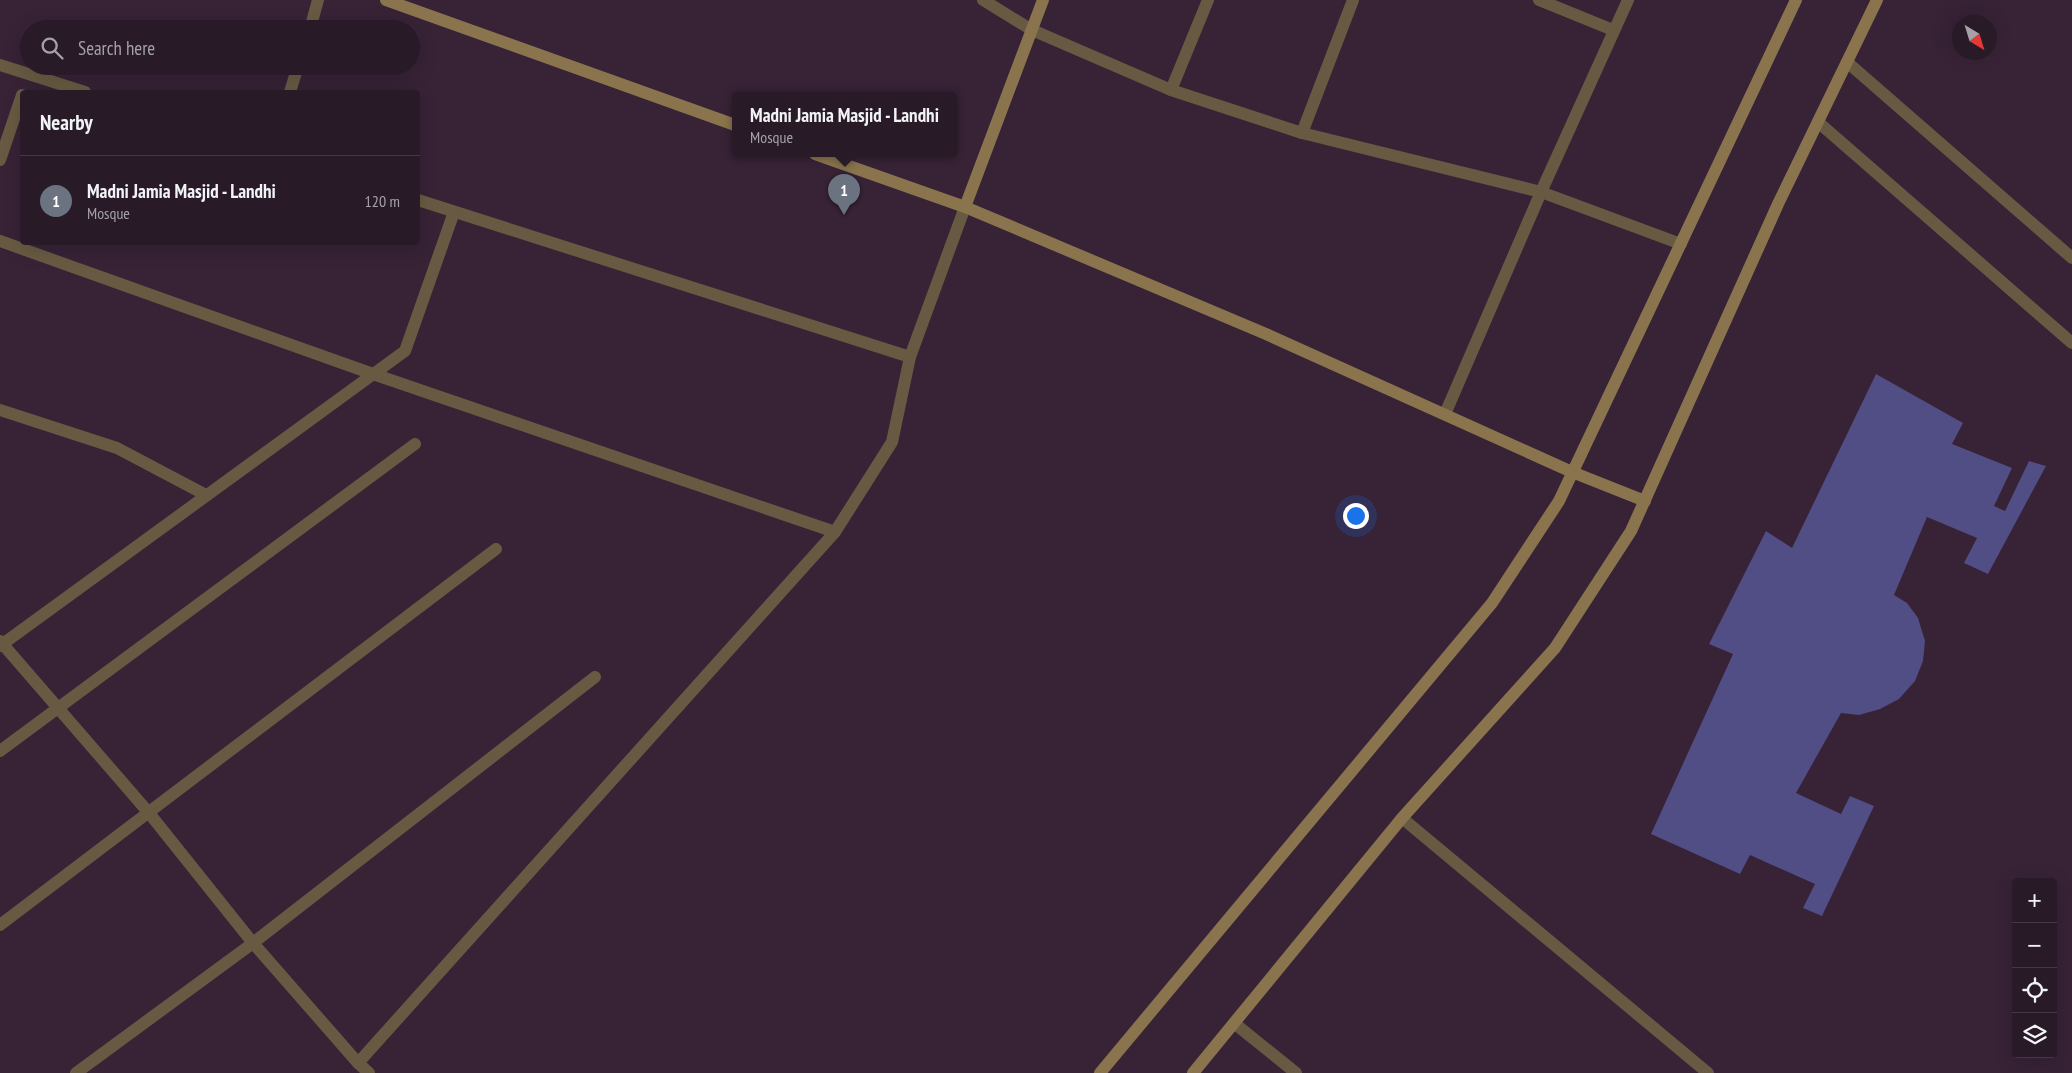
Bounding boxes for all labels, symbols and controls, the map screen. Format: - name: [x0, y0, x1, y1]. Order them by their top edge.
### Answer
- north arrow: [1952, 15, 1997, 60]
- search box: [20, 20, 420, 75]
- icon: search: [38, 34, 66, 62]
- text: Search here: [78, 36, 155, 60]
- popup: [732, 92, 957, 157]
- text: Madni Jamia Masjid - Landhi: [750, 103, 939, 127]
- text: Nearby: [40, 109, 93, 136]
- text: Mosque: [750, 127, 793, 147]
- pin: 1: [828, 174, 860, 215]
- text: Madni Jamia Masjid - Landhi: [87, 179, 276, 203]
- text: 1: [52, 191, 60, 211]
- text: 120 m: [365, 191, 400, 211]
- text: Mosque: [87, 203, 130, 223]
- your location: [1343, 503, 1369, 529]
- map controls: [2012, 878, 2057, 1058]
- button: +: [2012, 878, 2057, 923]
- button: −: [2012, 923, 2057, 968]
- button: locate: [2012, 968, 2057, 1013]
- button: layers: [2012, 1013, 2057, 1058]

